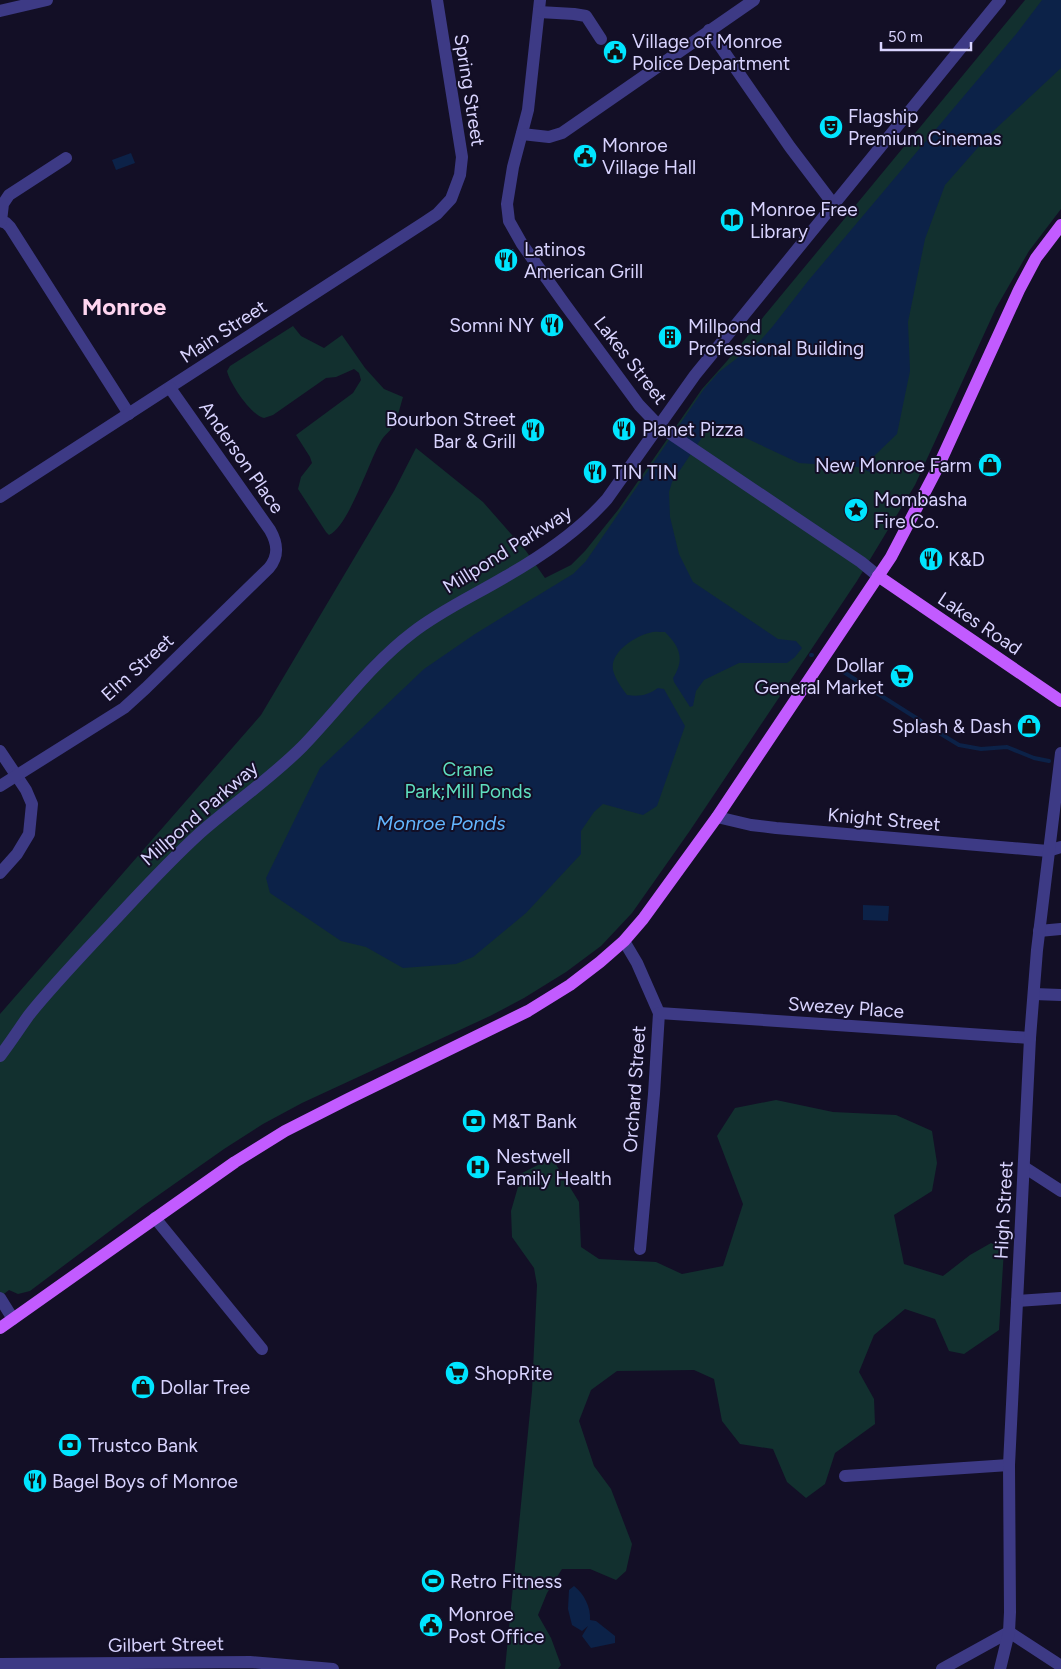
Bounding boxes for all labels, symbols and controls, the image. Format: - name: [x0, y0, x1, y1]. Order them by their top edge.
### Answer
- scale bar: [881, 20, 971, 52]
- text: 50 m: [888, 28, 923, 46]
- place label: Village of Monroe Police Department: [632, 30, 790, 75]
- street label: Spring Street: [449, 32, 490, 148]
- public building icon: Village of Monroe Police Department: [602, 39, 628, 65]
- place label: Flagship Premium Cinemas: [848, 105, 1002, 150]
- theatre icon: Flagship Premium Cinemas: [818, 114, 844, 140]
- place label: Monroe Village Hall: [602, 134, 696, 179]
- public building icon: Monroe Village Hall: [572, 143, 598, 169]
- place label: Monroe Free Library: [750, 198, 858, 243]
- library icon: Monroe Free Library: [719, 207, 745, 233]
- place label: Latinos American Grill: [524, 238, 643, 283]
- restaurant icon: Latinos American Grill: [493, 247, 519, 273]
- district label: Monroe: [82, 292, 166, 321]
- street label: Main Street: [176, 295, 271, 368]
- restaurant icon: Somni NY: [539, 312, 565, 338]
- street label: Lakes Street: [589, 312, 672, 409]
- place label: Somni NY: [449, 314, 535, 337]
- place label: Millpond Professional Building: [688, 315, 864, 360]
- building icon: Millpond Professional Building: [657, 324, 683, 350]
- street label: Anderson Place: [194, 397, 289, 518]
- place label: Bourbon Street Bar & Grill: [386, 408, 516, 453]
- restaurant icon: Planet Pizza: [611, 416, 637, 442]
- restaurant icon: Bourbon Street Bar & Grill: [520, 417, 546, 443]
- place label: Planet Pizza: [642, 418, 743, 441]
- shop icon: New Monroe Farm: [977, 452, 1003, 478]
- place label: New Monroe Farm: [815, 454, 972, 477]
- restaurant icon: TIN TIN: [582, 459, 608, 485]
- place label: TIN TIN: [612, 461, 677, 484]
- place label: Mombasha Fire Co.: [874, 488, 967, 533]
- place icon: Mombasha Fire Co.: [843, 497, 869, 523]
- street label: Millpond Parkway: [438, 500, 576, 598]
- restaurant icon: K&D: [918, 546, 944, 572]
- place label: K&D: [948, 548, 985, 571]
- street label: Lakes Road: [933, 587, 1026, 660]
- street label: Elm Street: [96, 629, 178, 706]
- place label: Dollar General Market: [754, 654, 885, 699]
- supermarket icon: Dollar General Market: [889, 663, 915, 689]
- shop icon: Splash & Dash: [1016, 713, 1042, 739]
- place label: Splash & Dash: [892, 715, 1012, 738]
- street label: Millpond Parkway: [136, 756, 263, 871]
- park label: Crane Park;Mill Ponds: [404, 758, 532, 803]
- street label: Knight Street: [826, 803, 941, 836]
- water label: Monroe Ponds: [376, 811, 506, 835]
- street label: Swezey Place: [787, 992, 905, 1023]
- street label: Orchard Street: [619, 1025, 650, 1153]
- bank icon: M&T Bank: [461, 1108, 487, 1134]
- place label: M&T Bank: [492, 1110, 577, 1133]
- place label: Nestwell Family Health: [496, 1145, 612, 1190]
- hospital icon: Nestwell Family Health: [465, 1154, 491, 1180]
- street label: High Street: [989, 1160, 1018, 1260]
- supermarket icon: ShopRite: [444, 1360, 470, 1386]
- place label: ShopRite: [474, 1362, 552, 1385]
- shop icon: Dollar Tree: [130, 1374, 156, 1400]
- place label: Dollar Tree: [160, 1376, 250, 1399]
- bank icon: Trustco Bank: [57, 1432, 83, 1458]
- place label: Trustco Bank: [88, 1434, 199, 1457]
- restaurant icon: Bagel Boys of Monroe: [22, 1468, 48, 1494]
- place label: Bagel Boys of Monroe: [52, 1470, 238, 1493]
- sports icon: Retro Fitness: [420, 1568, 446, 1594]
- place label: Retro Fitness: [450, 1570, 562, 1593]
- place label: Monroe Post Office: [448, 1603, 544, 1648]
- public building icon: Monroe Post Office: [418, 1612, 444, 1638]
- street label: Gilbert Street: [108, 1632, 224, 1657]

